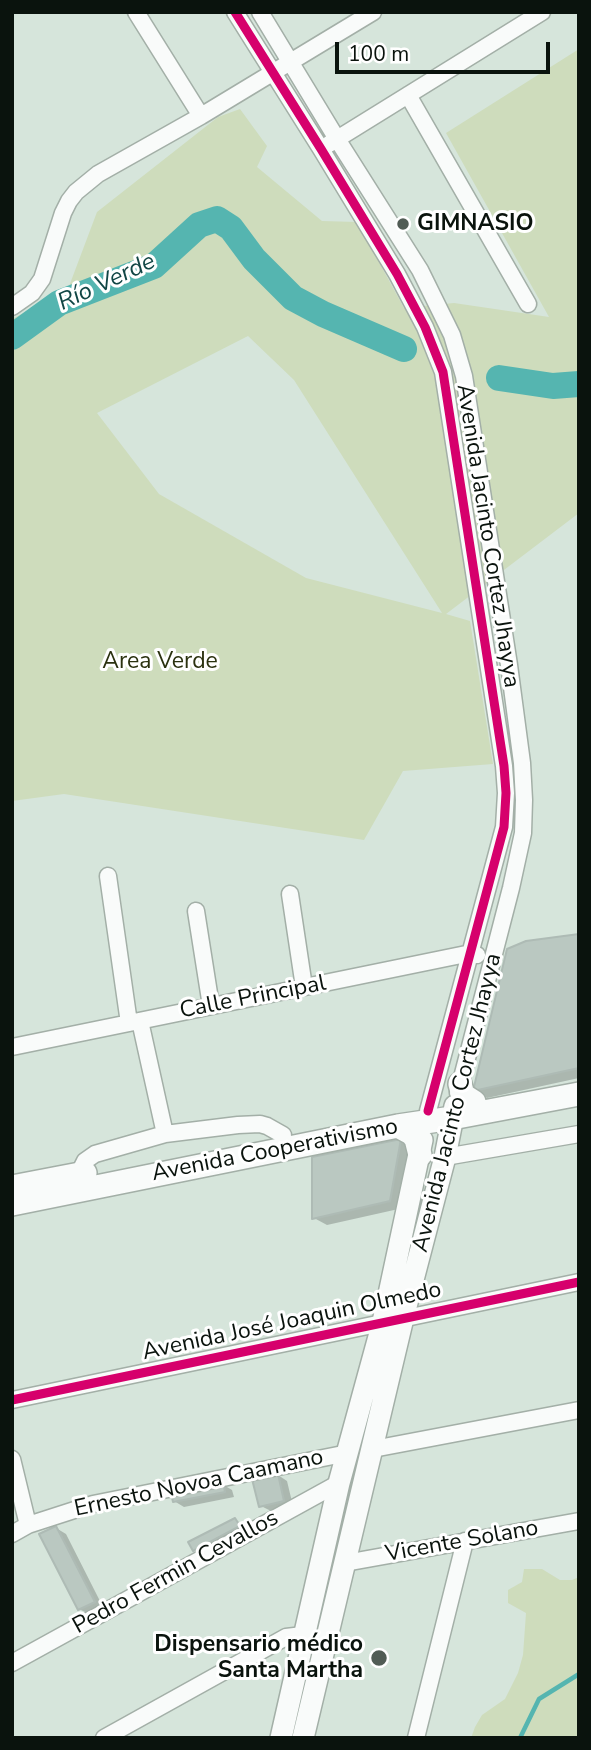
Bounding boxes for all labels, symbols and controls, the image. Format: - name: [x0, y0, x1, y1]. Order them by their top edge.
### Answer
- scale bar: [339, 28, 554, 72]
- text: 100 m: [348, 40, 409, 68]
- place label: GIMNASIO: [417, 210, 534, 238]
- marker: GIMNASIO: [395, 216, 411, 232]
- water label: Río Verde: [54, 248, 160, 318]
- street label: Avenida Jacinto Cortez Jhayya: [449, 382, 525, 690]
- park label: Area Verde: [102, 648, 218, 676]
- street label: Avenida Jacinto Cortez Jhayya: [407, 951, 509, 1255]
- street label: Calle Principal: [178, 970, 328, 1026]
- street label: Avenida Cooperativismo: [150, 1114, 400, 1188]
- street label: Avenida José Joaquin Olmedo: [140, 1277, 444, 1367]
- street label: Ernesto Novoa Caamano: [72, 1444, 326, 1524]
- street label: Pedro Fermin Cevallos: [68, 1505, 284, 1641]
- street label: Vicente Solano: [383, 1515, 541, 1569]
- place label: Dispensario médico Santa Martha: [154, 1631, 363, 1685]
- marker: Dispensario médico Santa Martha: [369, 1648, 389, 1668]

